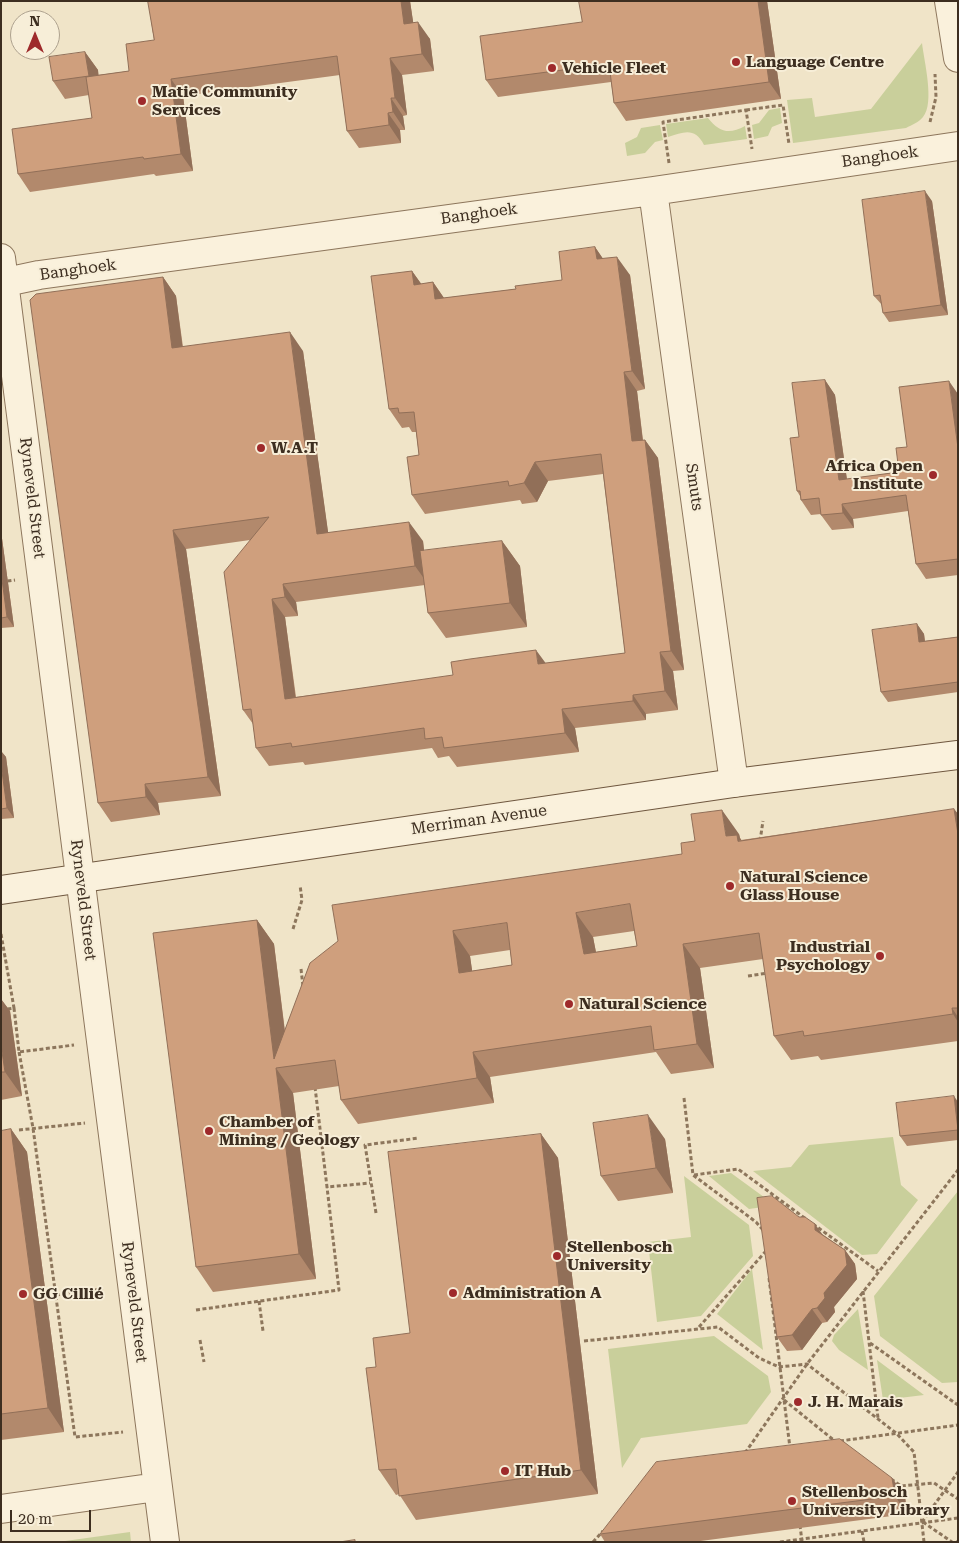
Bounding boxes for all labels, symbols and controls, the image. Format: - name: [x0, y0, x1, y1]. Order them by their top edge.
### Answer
- north arrow: [10, 10, 60, 60]
- text: N: [30, 13, 40, 29]
- place label: Language Centre: [746, 52, 884, 72]
- marker: Language Centre: [730, 56, 742, 68]
- place label: Vehicle Fleet: [562, 58, 666, 78]
- marker: Vehicle Fleet: [546, 62, 558, 74]
- place label: Matie Community Services: [152, 82, 298, 120]
- marker: Matie Community Services: [136, 95, 148, 107]
- street label: Banghoek: [840, 142, 920, 172]
- street label: Banghoek: [439, 199, 519, 229]
- street label: Banghoek: [38, 255, 118, 285]
- street label: Ryneveld Street: [15, 436, 49, 560]
- place label: W.A.T: [271, 438, 318, 458]
- marker: W.A.T: [255, 442, 267, 454]
- place label: Africa Open Institute: [825, 456, 923, 494]
- street label: Smuts: [681, 462, 707, 512]
- marker: Africa Open Institute: [927, 469, 939, 481]
- street label: Merriman Avenue: [410, 801, 548, 839]
- street label: Ryneveld Street: [66, 838, 100, 962]
- place label: Natural Science Glass House: [740, 867, 868, 905]
- marker: Natural Science Glass House: [724, 880, 736, 892]
- place label: Industrial Psychology: [776, 937, 870, 975]
- marker: Industrial Psychology: [874, 950, 886, 962]
- place label: Natural Science: [579, 994, 707, 1014]
- marker: Natural Science: [563, 998, 575, 1010]
- place label: Chamber of Mining / Geology: [219, 1112, 360, 1150]
- marker: Chamber of Mining / Geology: [203, 1125, 215, 1137]
- place label: Stellenbosch University: [567, 1237, 672, 1275]
- street label: Ryneveld Street: [117, 1240, 151, 1364]
- marker: Stellenbosch University: [551, 1250, 563, 1262]
- place label: Administration A: [463, 1283, 601, 1303]
- place label: GG Cillié: [33, 1284, 104, 1304]
- marker: Administration A: [447, 1287, 459, 1299]
- marker: GG Cillié: [17, 1288, 29, 1300]
- place label: J. H. Marais: [808, 1392, 903, 1412]
- marker: J. H. Marais: [792, 1396, 804, 1408]
- place label: IT Hub: [515, 1461, 571, 1481]
- marker: IT Hub: [499, 1465, 511, 1477]
- place label: Stellenbosch University Library: [802, 1482, 950, 1520]
- marker: Stellenbosch University Library: [786, 1495, 798, 1507]
- scale bar: [12, 1500, 94, 1532]
- text: 20 m: [18, 1510, 52, 1528]

